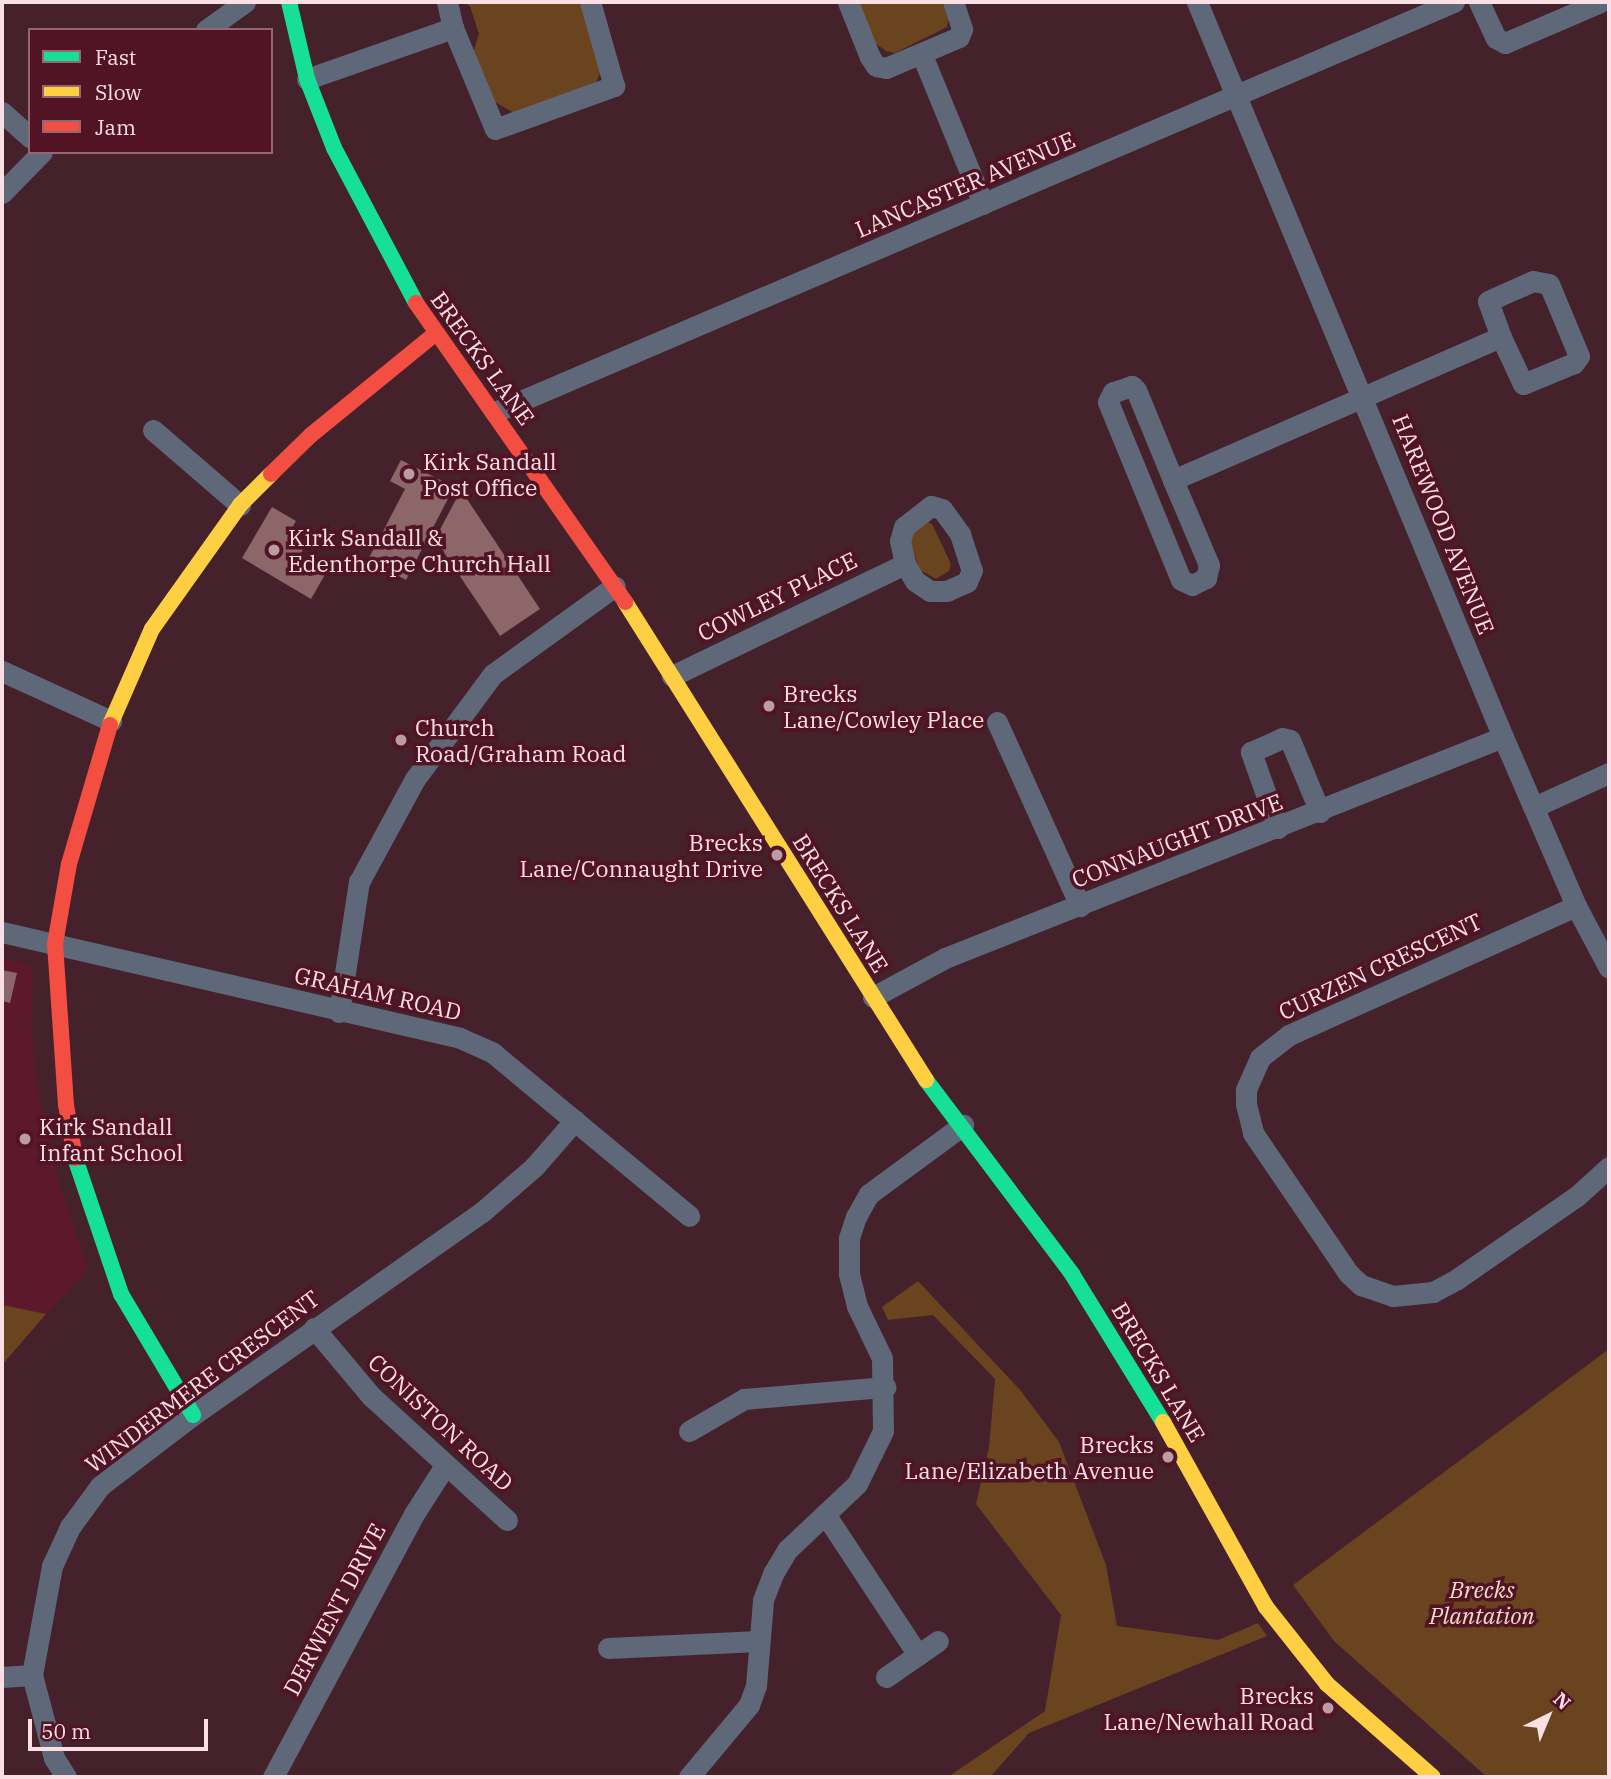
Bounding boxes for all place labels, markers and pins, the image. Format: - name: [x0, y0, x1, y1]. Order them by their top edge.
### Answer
- place label: Kirk Sandall Post Office: [423, 447, 557, 501]
- marker: Kirk Sandall Post Office: [401, 466, 417, 482]
- place label: Kirk Sandall & Edenthorpe Church Hall: [288, 523, 551, 577]
- marker: Kirk Sandall & Edenthorpe Church Hall: [266, 542, 282, 558]
- place label: Brecks Lane/Cowley Place: [783, 679, 984, 733]
- marker: Brecks Lane/Cowley Place: [761, 698, 777, 714]
- place label: Church Road/Graham Road: [415, 713, 626, 767]
- marker: Church Road/Graham Road: [393, 732, 409, 748]
- place label: Brecks Lane/Connaught Drive: [519, 828, 763, 882]
- marker: Brecks Lane/Connaught Drive: [769, 847, 785, 863]
- place label: Kirk Sandall Infant School: [39, 1112, 183, 1166]
- marker: Kirk Sandall Infant School: [17, 1131, 33, 1147]
- place label: Brecks Lane/Elizabeth Avenue: [904, 1430, 1154, 1484]
- marker: Brecks Lane/Elizabeth Avenue: [1160, 1449, 1176, 1465]
- place label: Brecks Lane/Newhall Road: [1103, 1681, 1314, 1735]
- marker: Brecks Lane/Newhall Road: [1320, 1700, 1336, 1716]

